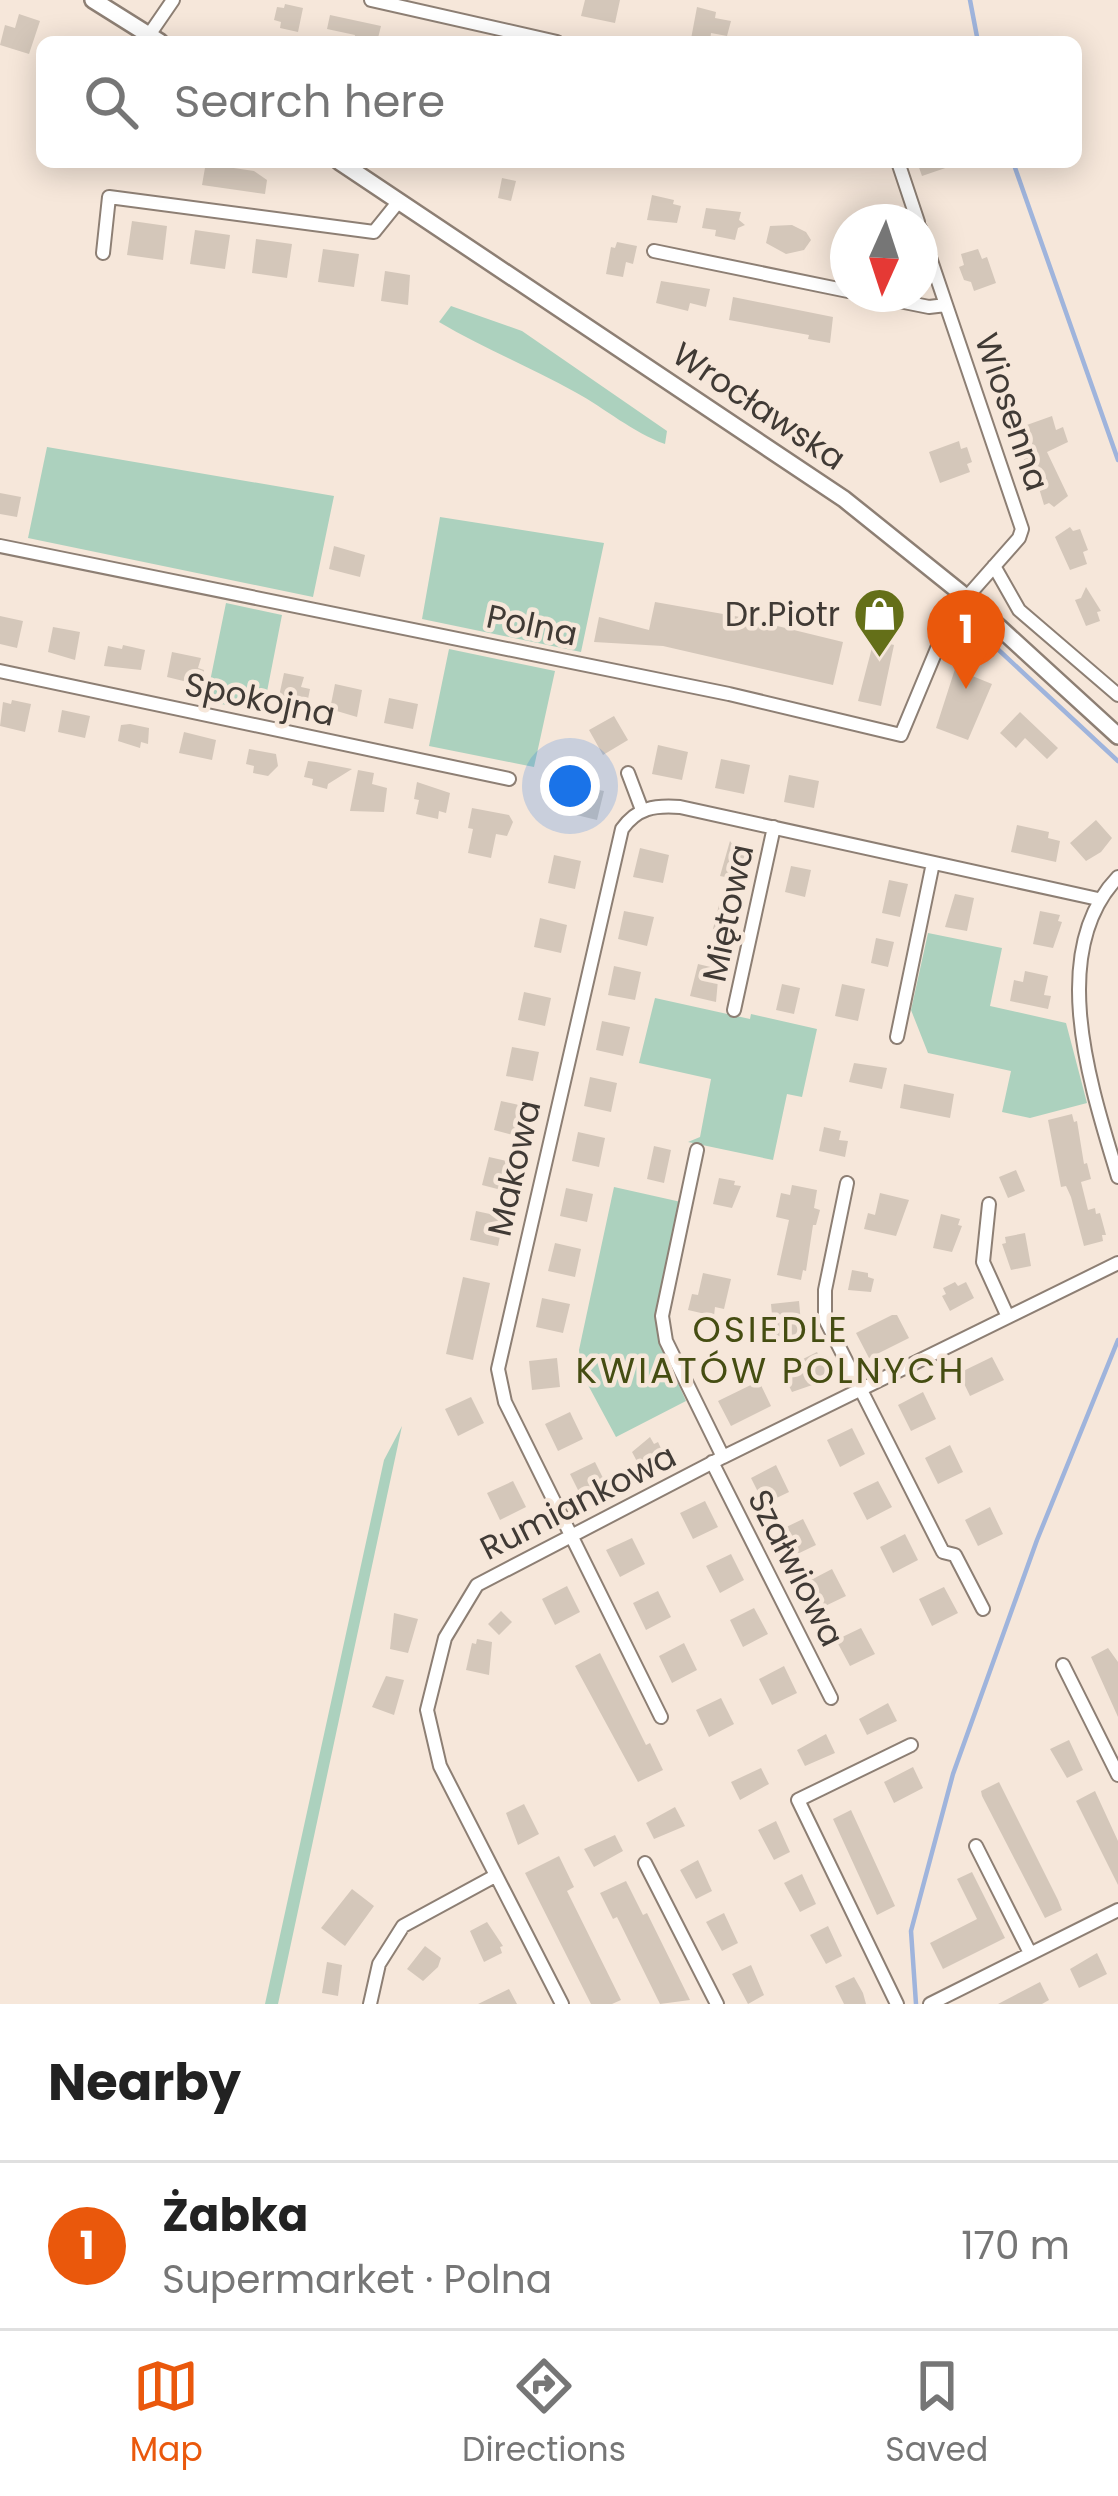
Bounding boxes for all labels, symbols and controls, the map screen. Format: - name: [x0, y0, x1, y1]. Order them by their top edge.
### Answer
- search box: [36, 36, 1082, 168]
- icon: search: [78, 69, 144, 135]
- text: Search here: [174, 70, 445, 133]
- north arrow: [830, 204, 938, 312]
- street label: Wiosenna: [963, 327, 1061, 497]
- street label: Wrocławska: [663, 331, 855, 481]
- shop icon: Dr.Piotr: [851, 586, 907, 660]
- pin: 1: [927, 590, 1005, 689]
- place label: Dr.Piotr: [725, 591, 840, 638]
- street label: Polna: [482, 592, 582, 658]
- street label: Spokojna: [181, 660, 339, 738]
- your location: [540, 756, 600, 816]
- street label: Miętowa: [691, 840, 765, 986]
- street label: Makowa: [476, 1095, 552, 1241]
- district label: OSIEDLE KWIATÓW POLNYCH: [575, 1304, 967, 1396]
- street label: Rumiankowa: [472, 1432, 684, 1572]
- street label: Szałwiowa: [736, 1481, 856, 1655]
- text: Nearby: [48, 2046, 241, 2118]
- text: Żabka: [162, 2184, 308, 2247]
- text: 1: [80, 2218, 94, 2273]
- text: 170 m: [961, 2218, 1070, 2273]
- text: Supermarket · Polna: [162, 2252, 552, 2307]
- tab: Map: [130, 2353, 203, 2475]
- tab: Directions: [462, 2353, 626, 2475]
- tab: Saved: [885, 2353, 988, 2475]

